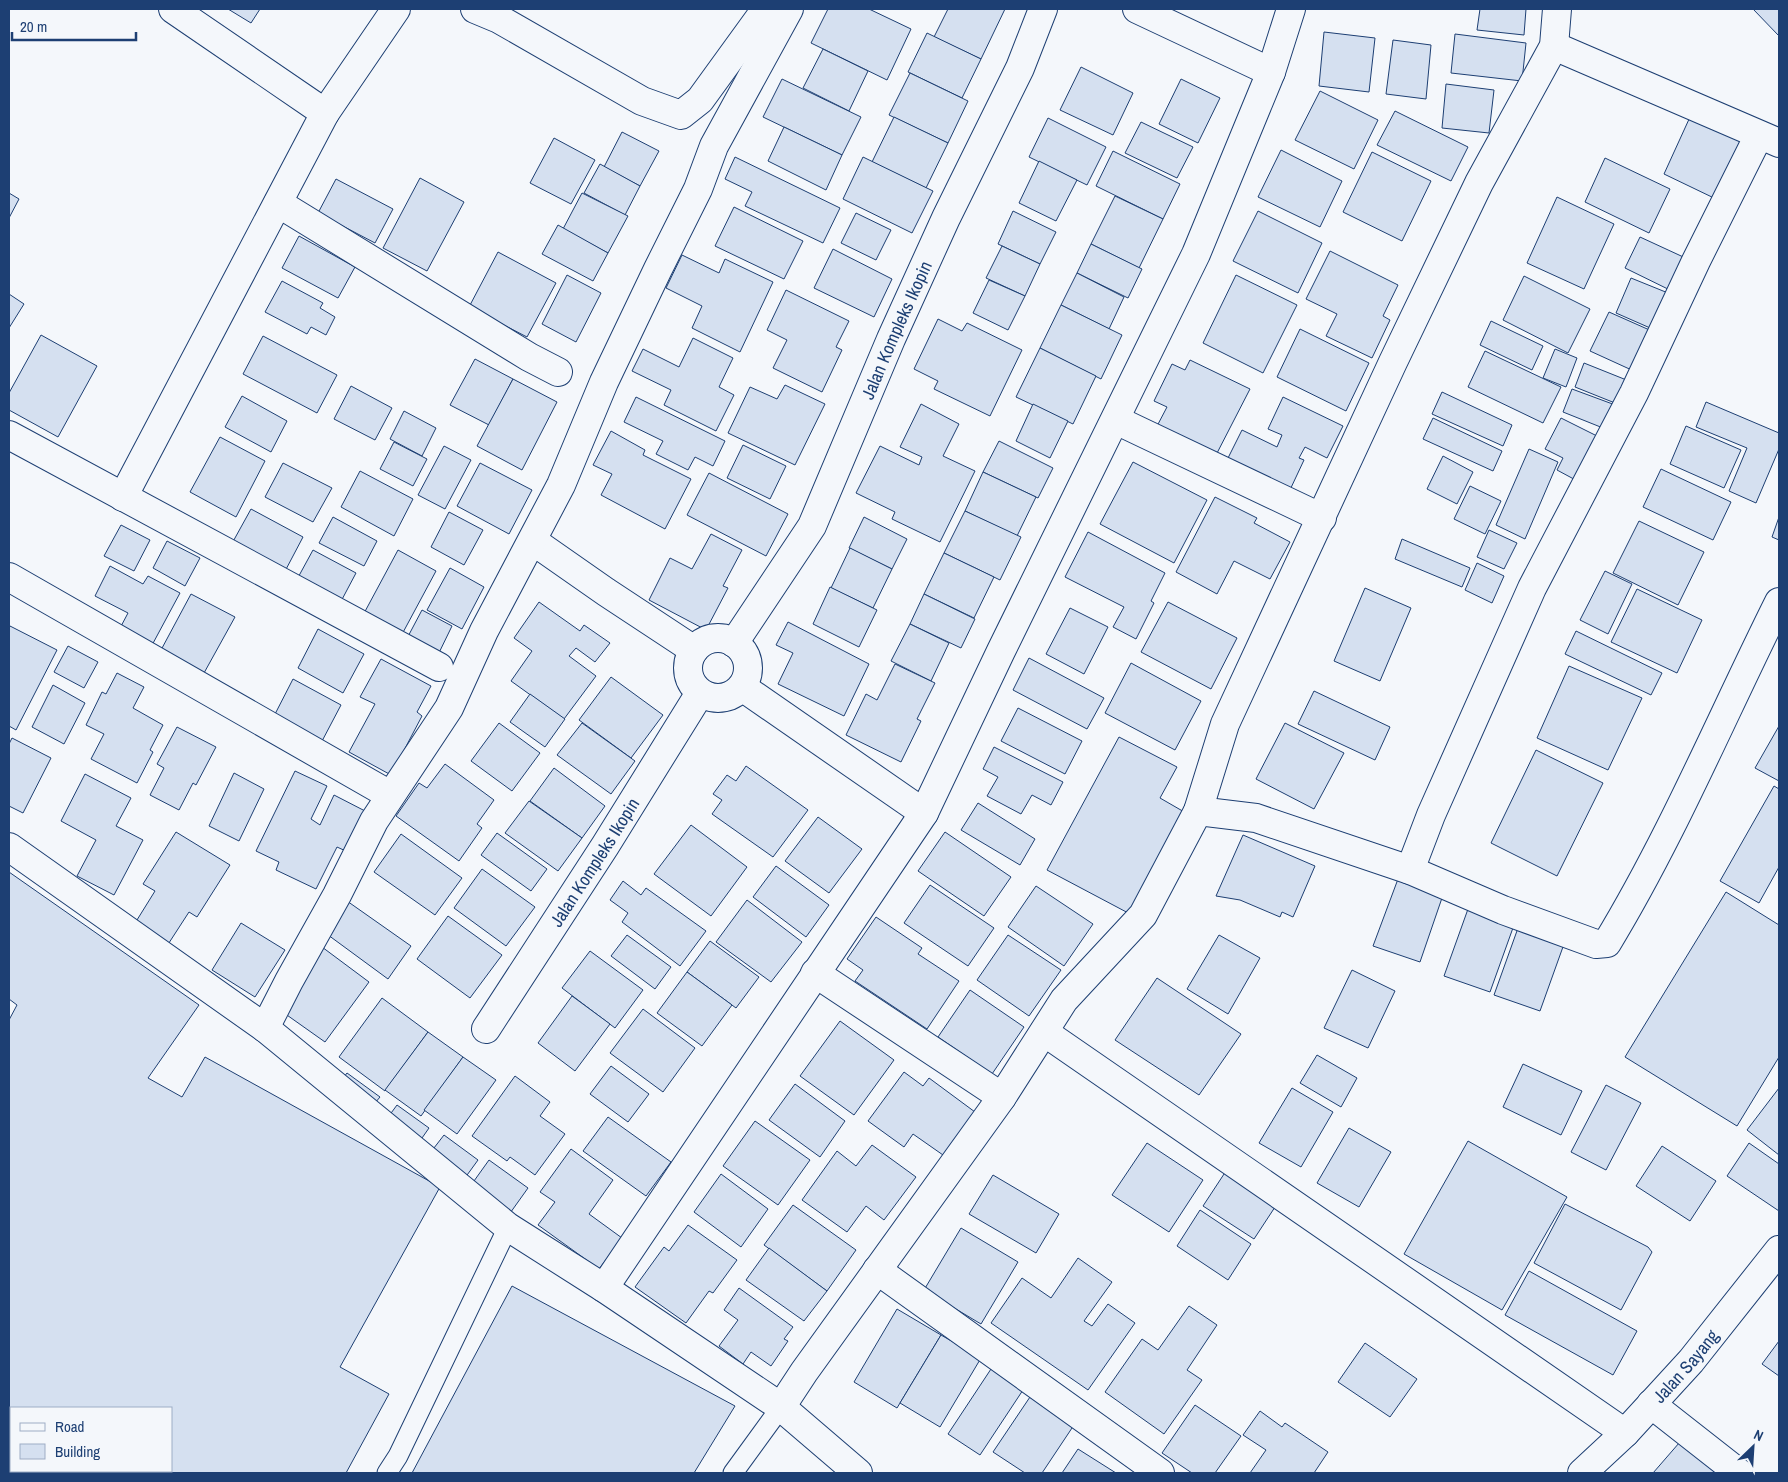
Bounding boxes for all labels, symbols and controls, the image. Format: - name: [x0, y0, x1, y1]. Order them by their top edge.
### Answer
- scale bar: [12, 10, 136, 42]
- text: 20 m: [20, 16, 47, 37]
- street label: Jalan Kompleks Ikopin: [855, 257, 937, 403]
- street label: Jalan Kompleks Ikopin: [543, 793, 645, 931]
- street label: Jalan Sayang: [1647, 1323, 1725, 1408]
- legend: [10, 1407, 172, 1472]
- text: Road: [55, 1416, 84, 1437]
- north arrow: [1728, 1422, 1778, 1472]
- text: N: [1751, 1425, 1766, 1445]
- text: Building: [55, 1441, 100, 1462]

